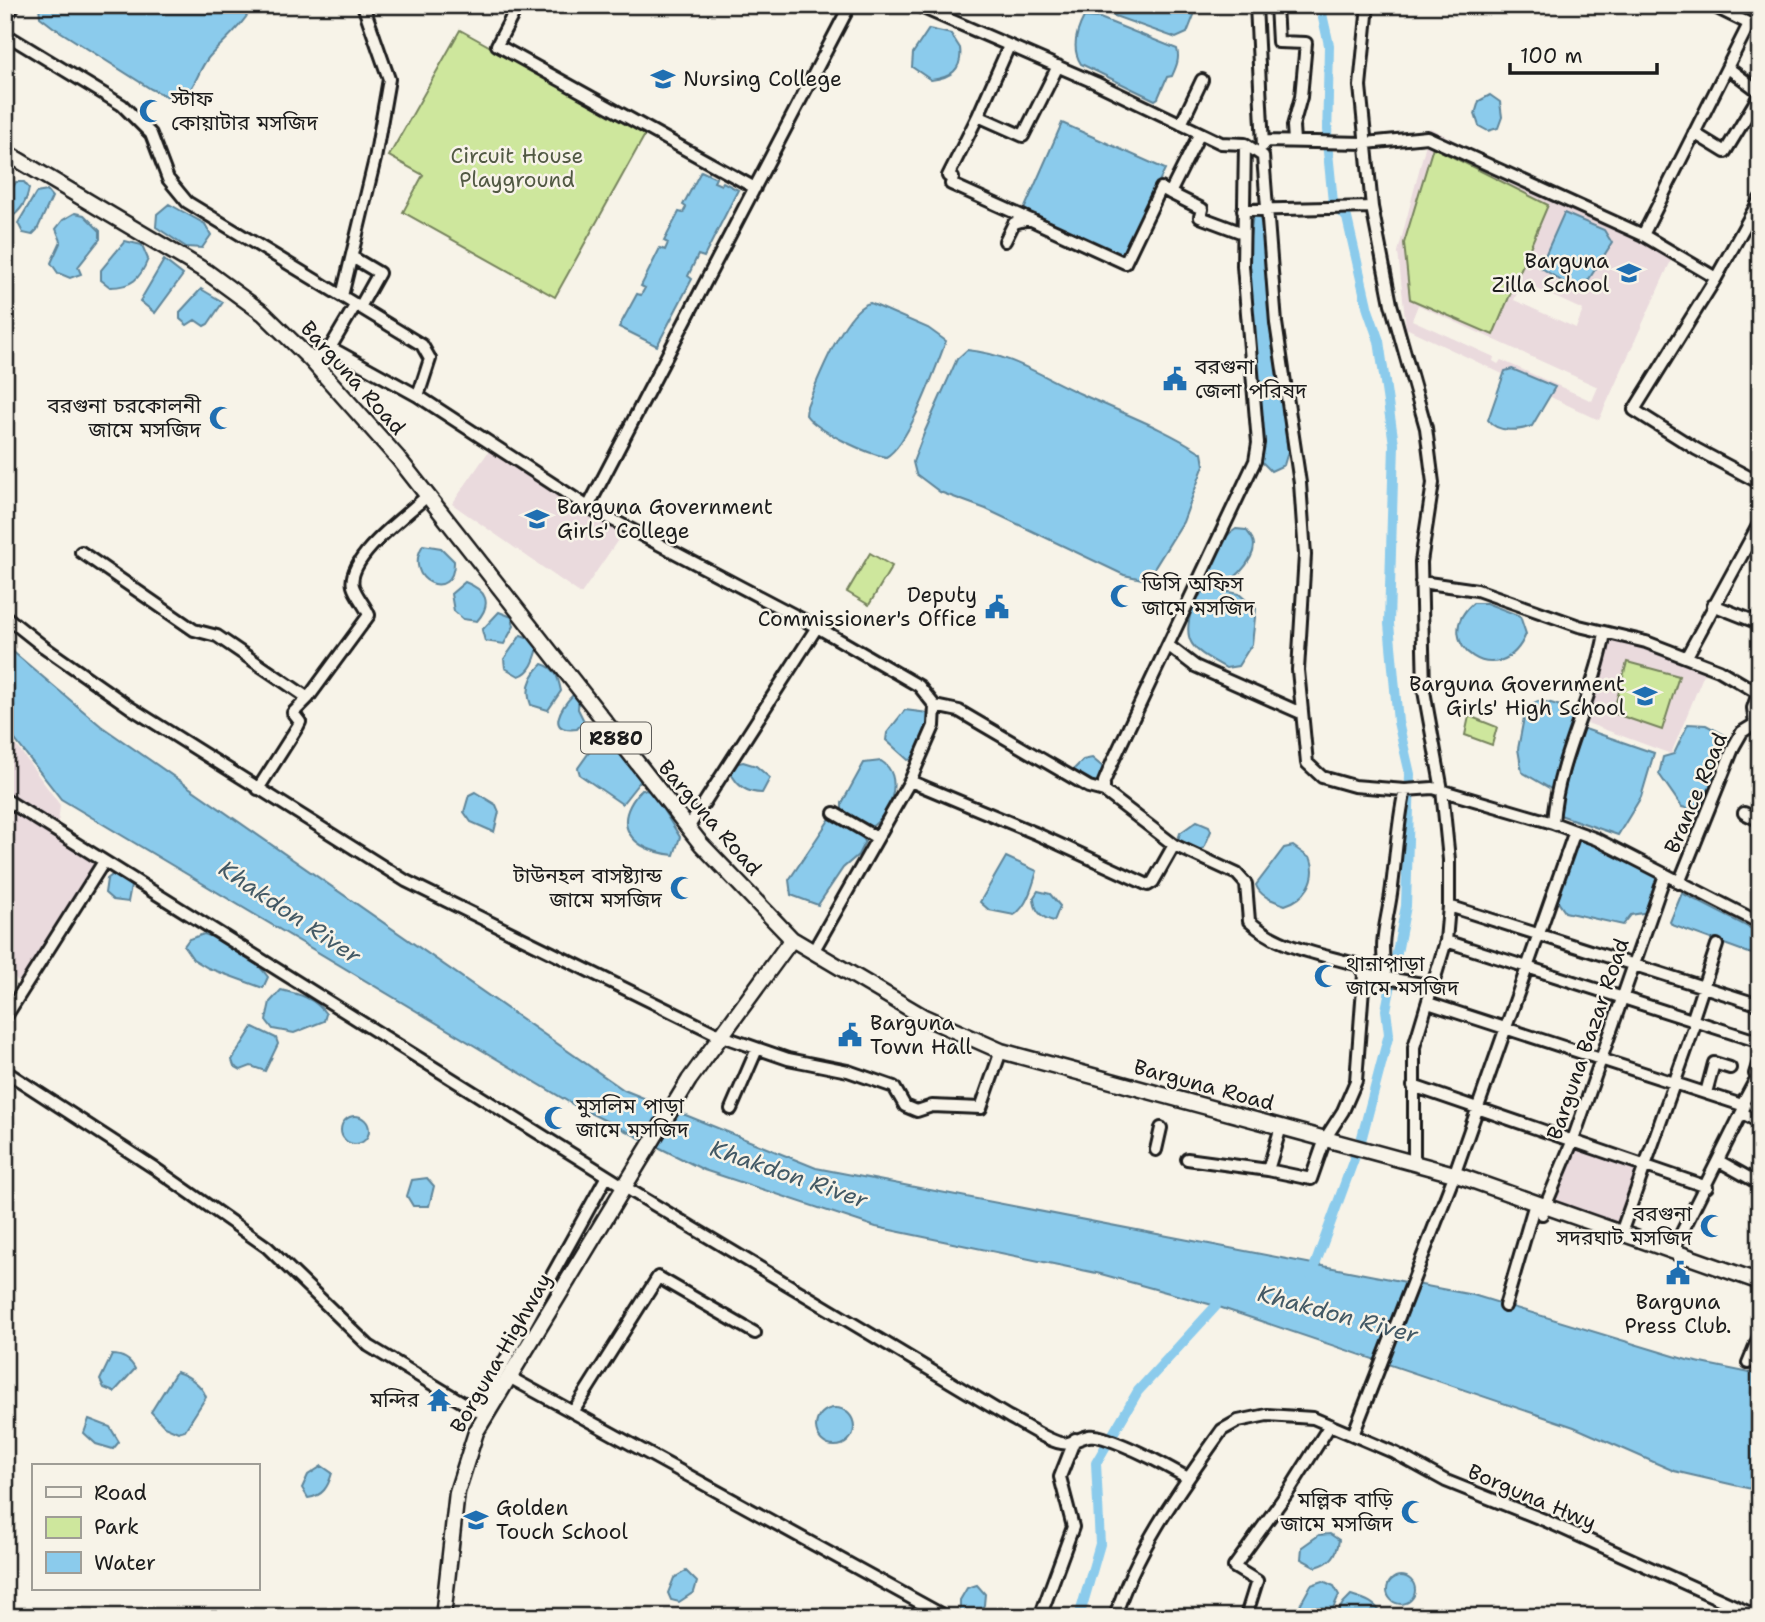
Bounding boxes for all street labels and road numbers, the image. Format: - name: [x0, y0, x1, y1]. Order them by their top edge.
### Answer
- street label: Barguna Road: [294, 315, 412, 441]
- road number: R880: [581, 722, 651, 754]
- street label: Brance Road: [1658, 728, 1734, 858]
- street label: Barguna Road: [652, 754, 768, 882]
- street label: Barguna Bazar Road: [1540, 935, 1636, 1143]
- street label: Barguna Road: [1131, 1053, 1277, 1117]
- street label: Borguna Highway: [444, 1268, 558, 1438]
- street label: Borguna Hwy: [1463, 1457, 1601, 1537]

